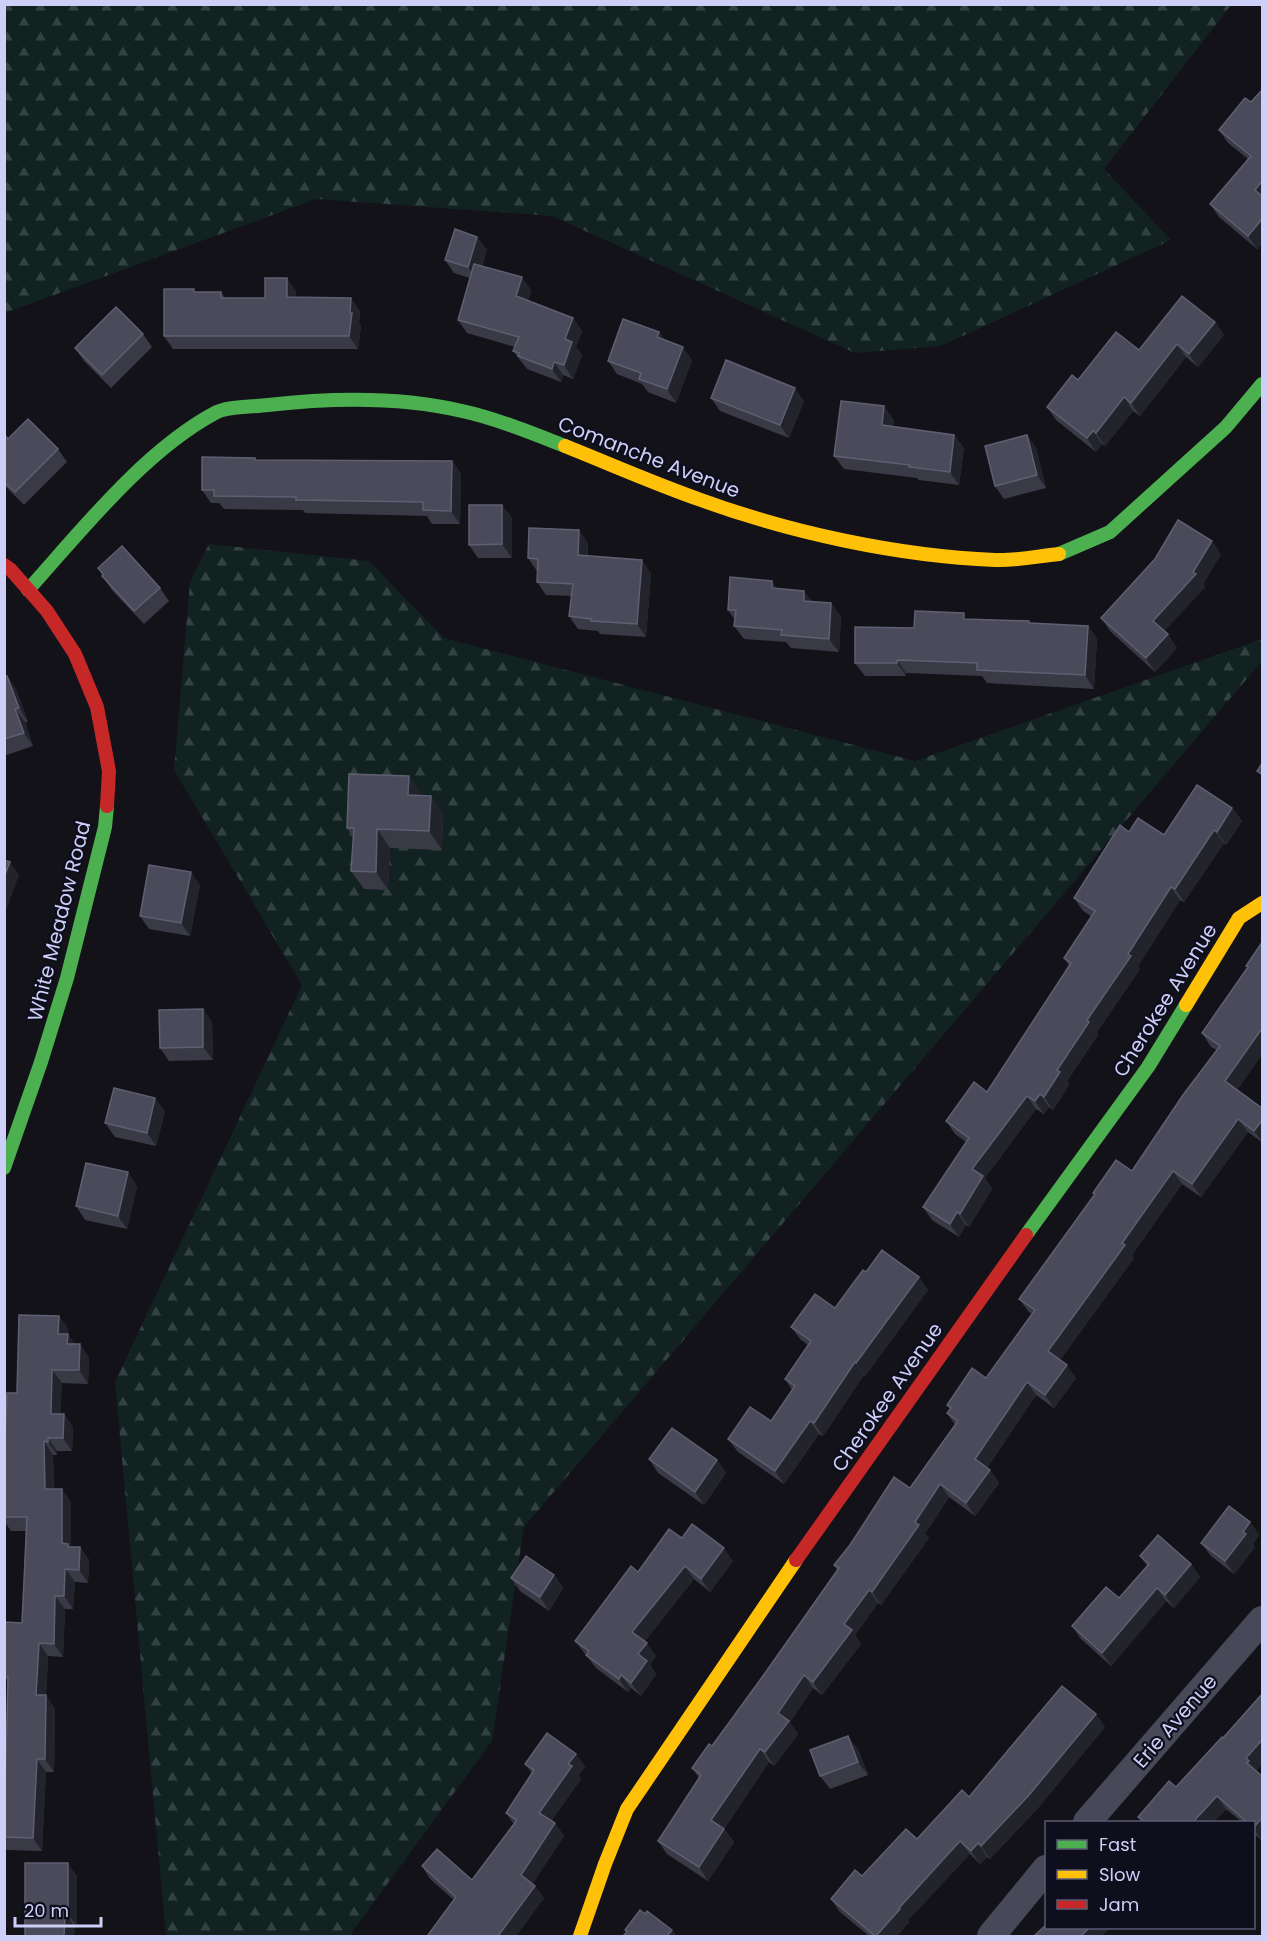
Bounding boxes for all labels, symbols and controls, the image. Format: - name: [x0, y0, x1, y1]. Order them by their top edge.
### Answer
- street label: Comanche Avenue: [554, 409, 744, 505]
- street label: White Meadow Road: [21, 818, 97, 1024]
- street label: Cherokee Avenue: [1106, 918, 1224, 1082]
- street label: Cherokee Avenue: [825, 1317, 949, 1477]
- street label: Erie Avenue: [1127, 1668, 1223, 1774]
- legend: [1045, 1821, 1255, 1929]
- text: Fast: [1099, 1832, 1136, 1857]
- text: Slow: [1099, 1862, 1141, 1887]
- scale bar: [15, 1890, 100, 1928]
- text: Jam: [1099, 1892, 1139, 1917]
- text: 20 m: [24, 1898, 69, 1923]

